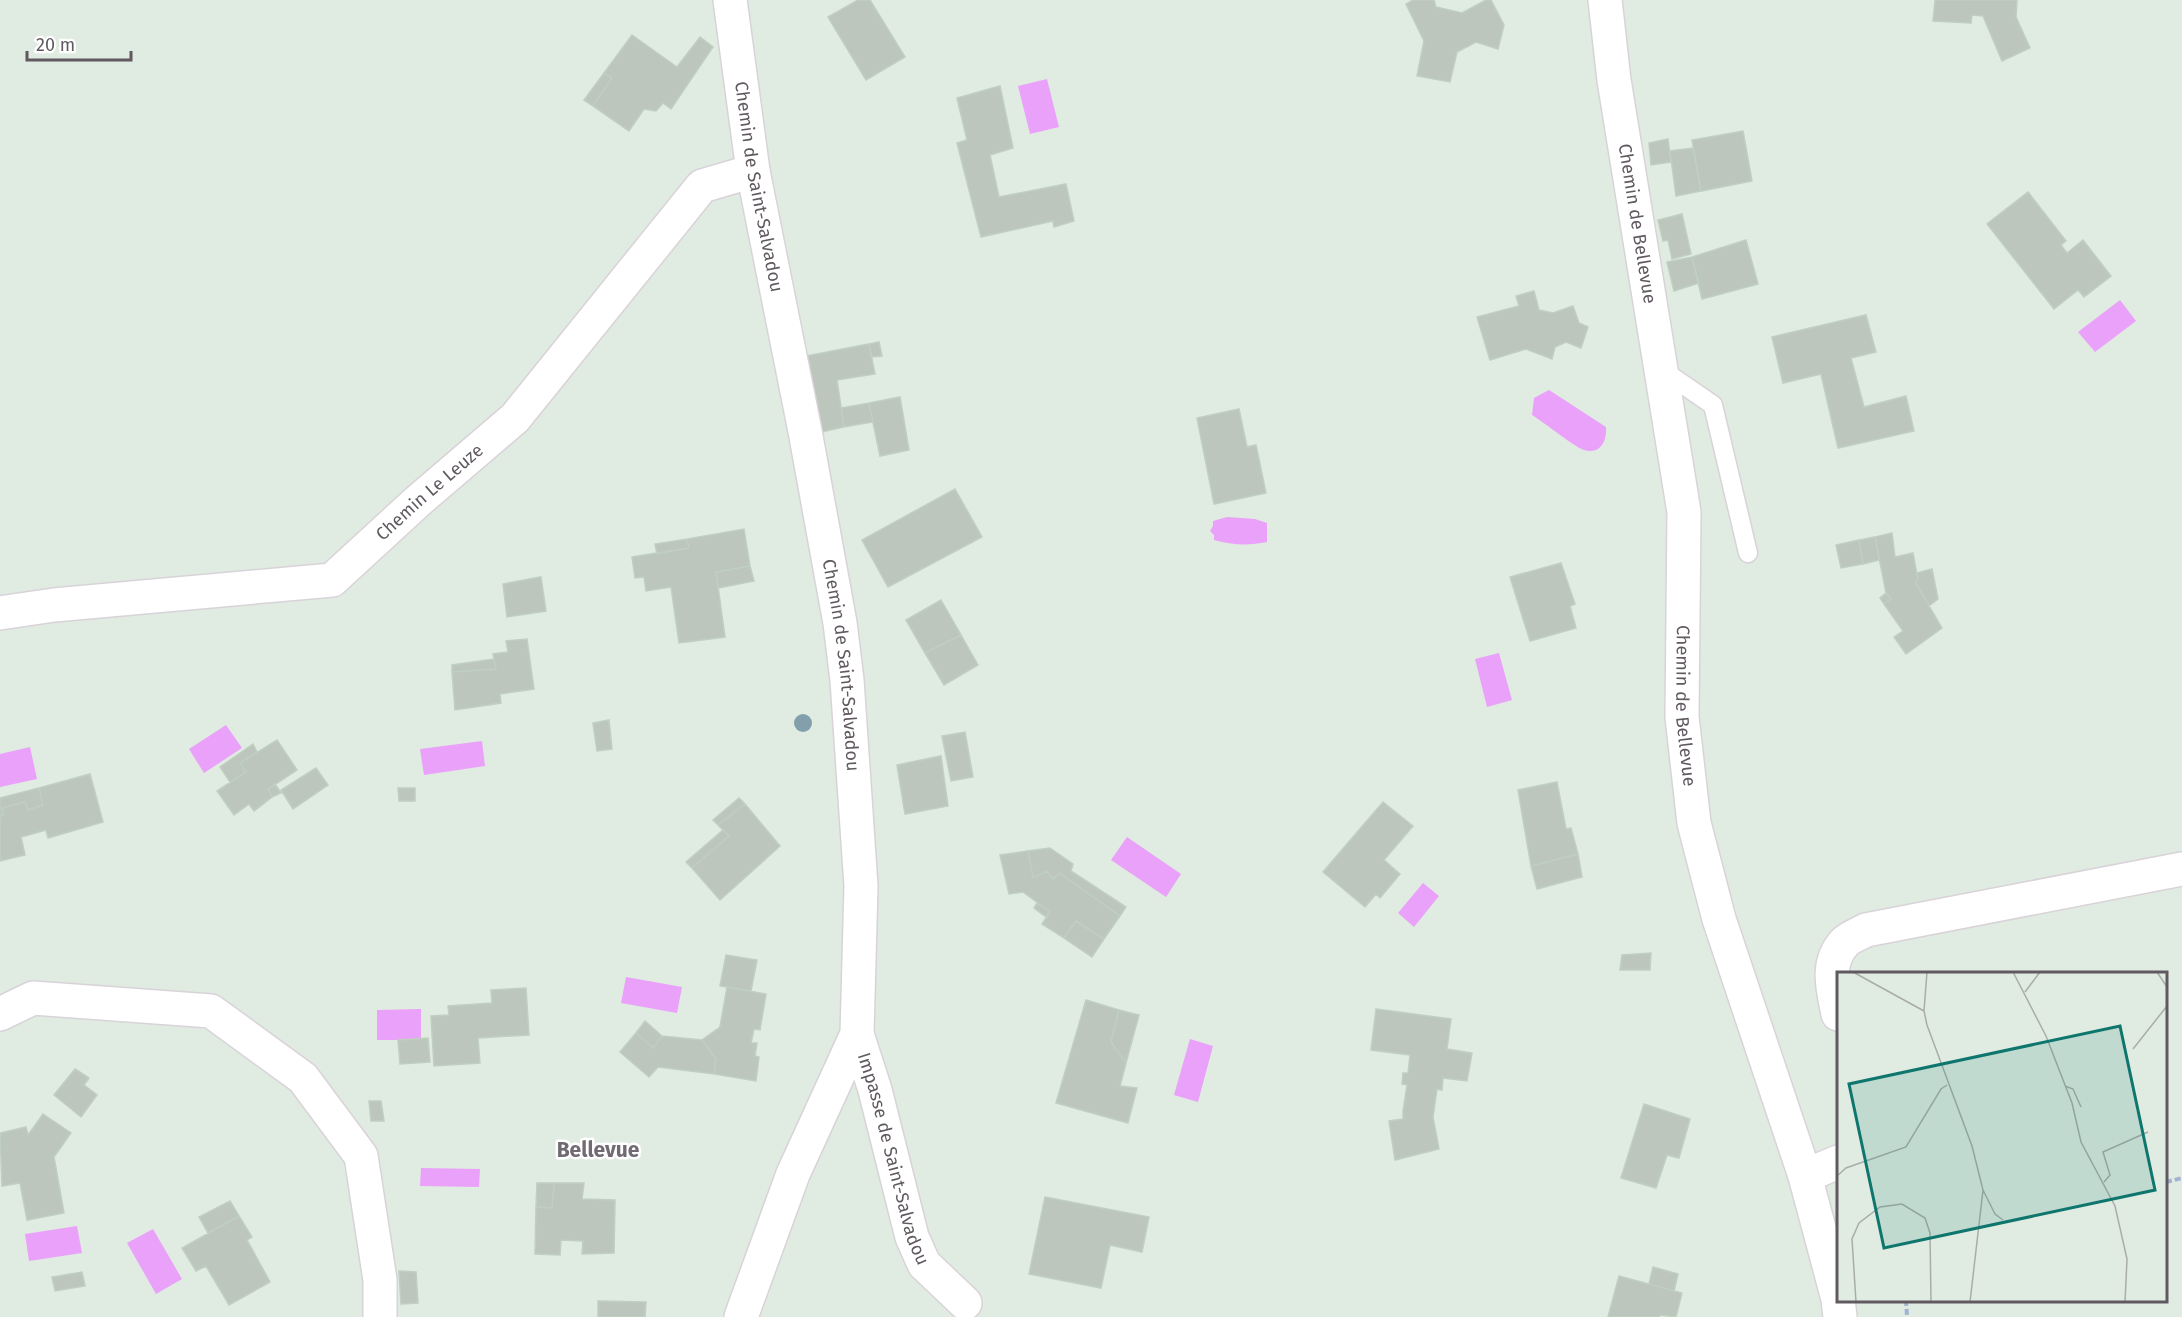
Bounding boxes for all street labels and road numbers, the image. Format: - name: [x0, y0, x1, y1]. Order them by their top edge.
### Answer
- street label: Chemin de Saint-Salvadou: [730, 80, 788, 294]
- street label: Chemin de Bellevue: [1613, 142, 1661, 305]
- street label: Chemin Le Leuze: [371, 439, 488, 545]
- street label: Chemin de Saint-Salvadou: [818, 557, 864, 772]
- street label: Chemin de Bellevue: [1671, 625, 1701, 787]
- street label: Impasse de Saint-Salvadou: [853, 1050, 934, 1268]

